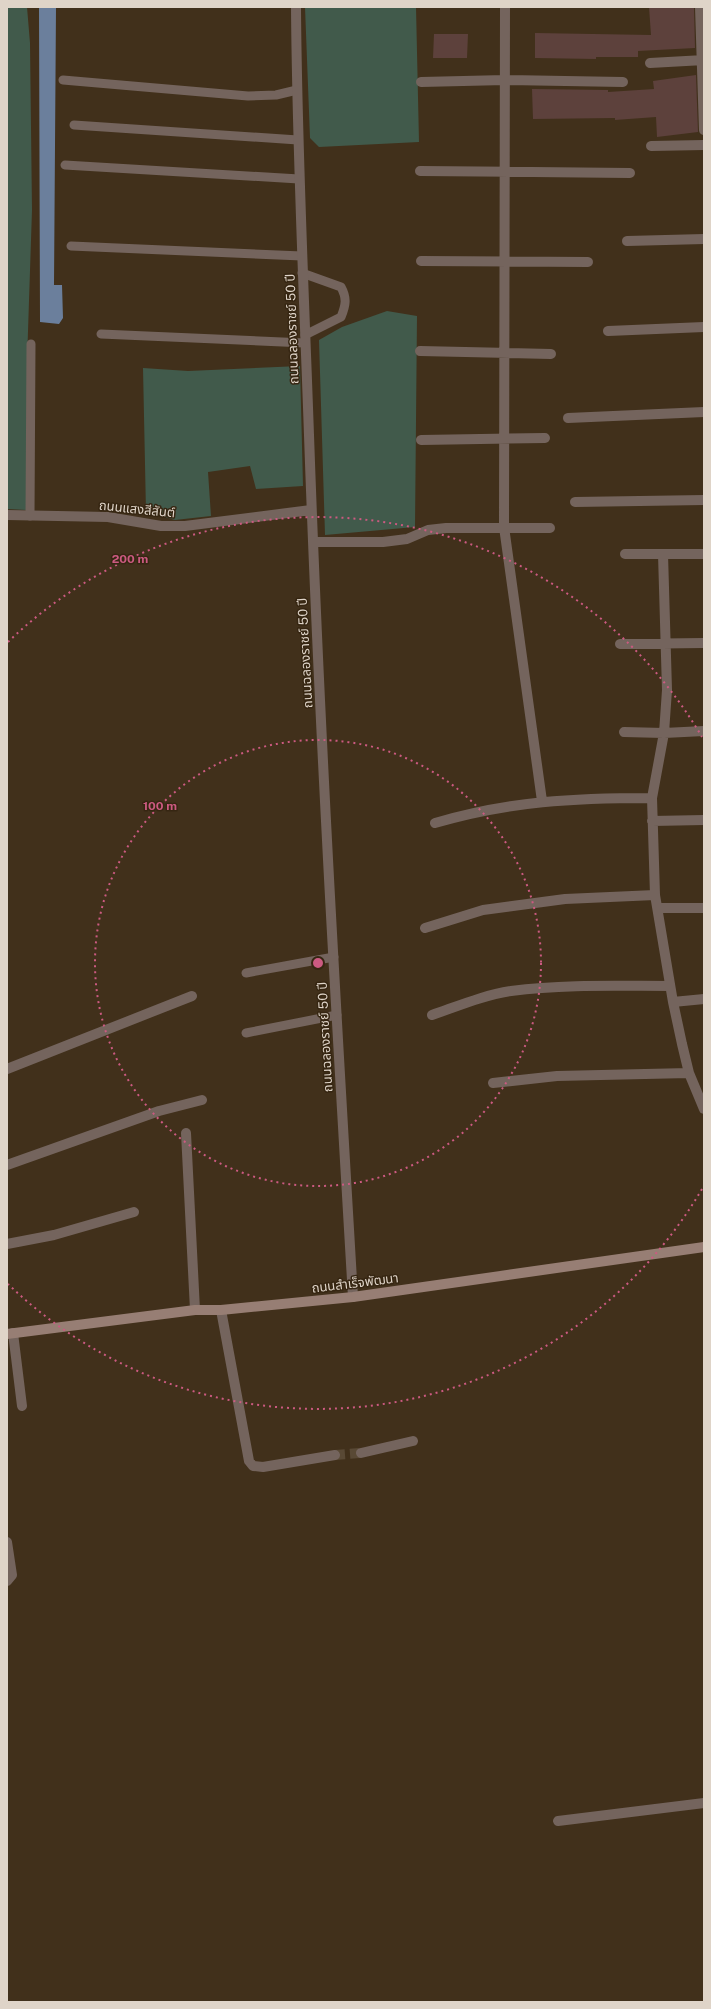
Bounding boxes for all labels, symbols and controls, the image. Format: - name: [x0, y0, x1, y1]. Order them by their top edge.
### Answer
- street label: ถนนฉลองราชย์ 50 ปี: [283, 274, 301, 384]
- street label: ถนนแสงสีสันต์: [98, 498, 176, 520]
- text: 200 m: [112, 552, 148, 566]
- street label: ถนนฉลองราชย์ 50 ปี: [295, 597, 315, 709]
- text: 100 m: [143, 799, 177, 813]
- centre of rings: [311, 956, 325, 970]
- street label: ถนนฉลองราชย์ 50 ปี: [315, 981, 335, 1093]
- street label: ถนนสำเร็จพัฒนา: [311, 1270, 399, 1296]

